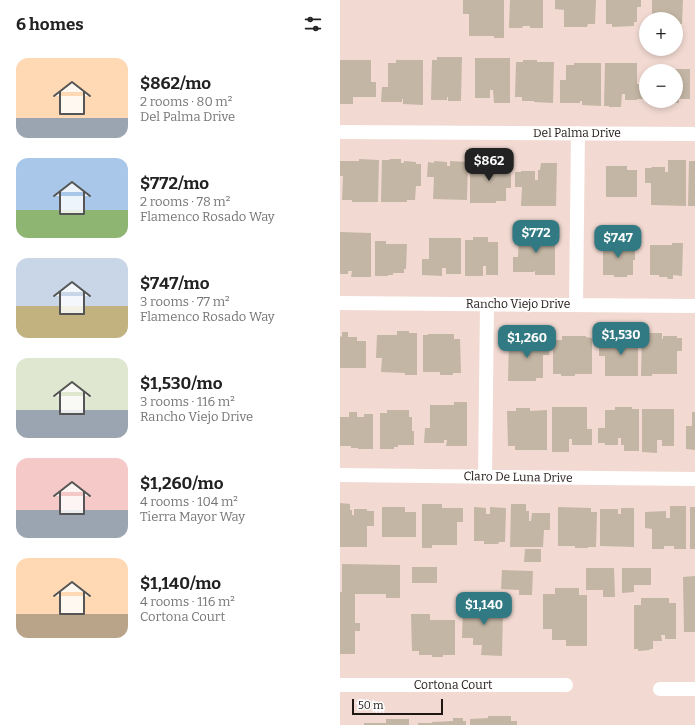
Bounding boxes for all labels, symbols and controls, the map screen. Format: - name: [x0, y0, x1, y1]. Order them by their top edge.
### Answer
- map controls: [639, 12, 683, 108]
- button: +: [639, 12, 683, 56]
- icon: filters: [302, 13, 324, 35]
- text: 6 homes: [16, 14, 84, 35]
- button: −: [639, 64, 683, 108]
- text: $862/mo: [140, 73, 211, 94]
- icon: home: [48, 74, 96, 122]
- text: 2 rooms · 80 m²: [140, 94, 232, 109]
- text: Del Palma Drive: [140, 109, 235, 124]
- street label: Del Palma Drive: [533, 126, 621, 140]
- pin: $862: [465, 148, 513, 182]
- text: $862: [474, 153, 504, 168]
- text: $772/mo: [140, 173, 209, 194]
- icon: home: [48, 174, 96, 222]
- text: 2 rooms · 78 m²: [140, 194, 230, 209]
- text: Flamenco Rosado Way: [140, 209, 275, 224]
- pin: $772: [512, 220, 560, 254]
- text: $772: [521, 225, 551, 240]
- pin: $747: [594, 225, 642, 259]
- text: $747: [603, 230, 633, 245]
- text: $747/mo: [140, 273, 209, 294]
- icon: home: [48, 274, 96, 322]
- text: 3 rooms · 77 m²: [140, 294, 230, 309]
- street label: Rancho Viejo Drive: [466, 297, 570, 311]
- text: Flamenco Rosado Way: [140, 309, 275, 324]
- pin: $1,530: [588, 322, 654, 356]
- pin: $1,260: [494, 325, 560, 359]
- text: $1,530: [601, 327, 641, 342]
- text: $1,260: [507, 330, 547, 345]
- text: $1,530/mo: [140, 373, 222, 394]
- icon: home: [48, 374, 96, 422]
- text: 3 rooms · 116 m²: [140, 394, 235, 409]
- text: Rancho Viejo Drive: [140, 409, 253, 424]
- street label: Claro De Luna Drive: [463, 469, 573, 485]
- text: $1,260/mo: [140, 473, 223, 494]
- icon: home: [48, 474, 96, 522]
- text: 4 rooms · 104 m²: [140, 494, 238, 509]
- text: Tierra Mayor Way: [140, 509, 245, 524]
- text: $1,140/mo: [140, 573, 221, 594]
- icon: home: [48, 574, 96, 622]
- pin: $1,140: [451, 592, 517, 626]
- text: 4 rooms · 116 m²: [140, 594, 235, 609]
- text: $1,140: [465, 597, 503, 612]
- text: Cortona Court: [140, 609, 225, 624]
- street label: Cortona Court: [414, 678, 493, 692]
- scale bar: [352, 697, 443, 716]
- text: 50 m: [358, 699, 384, 712]

